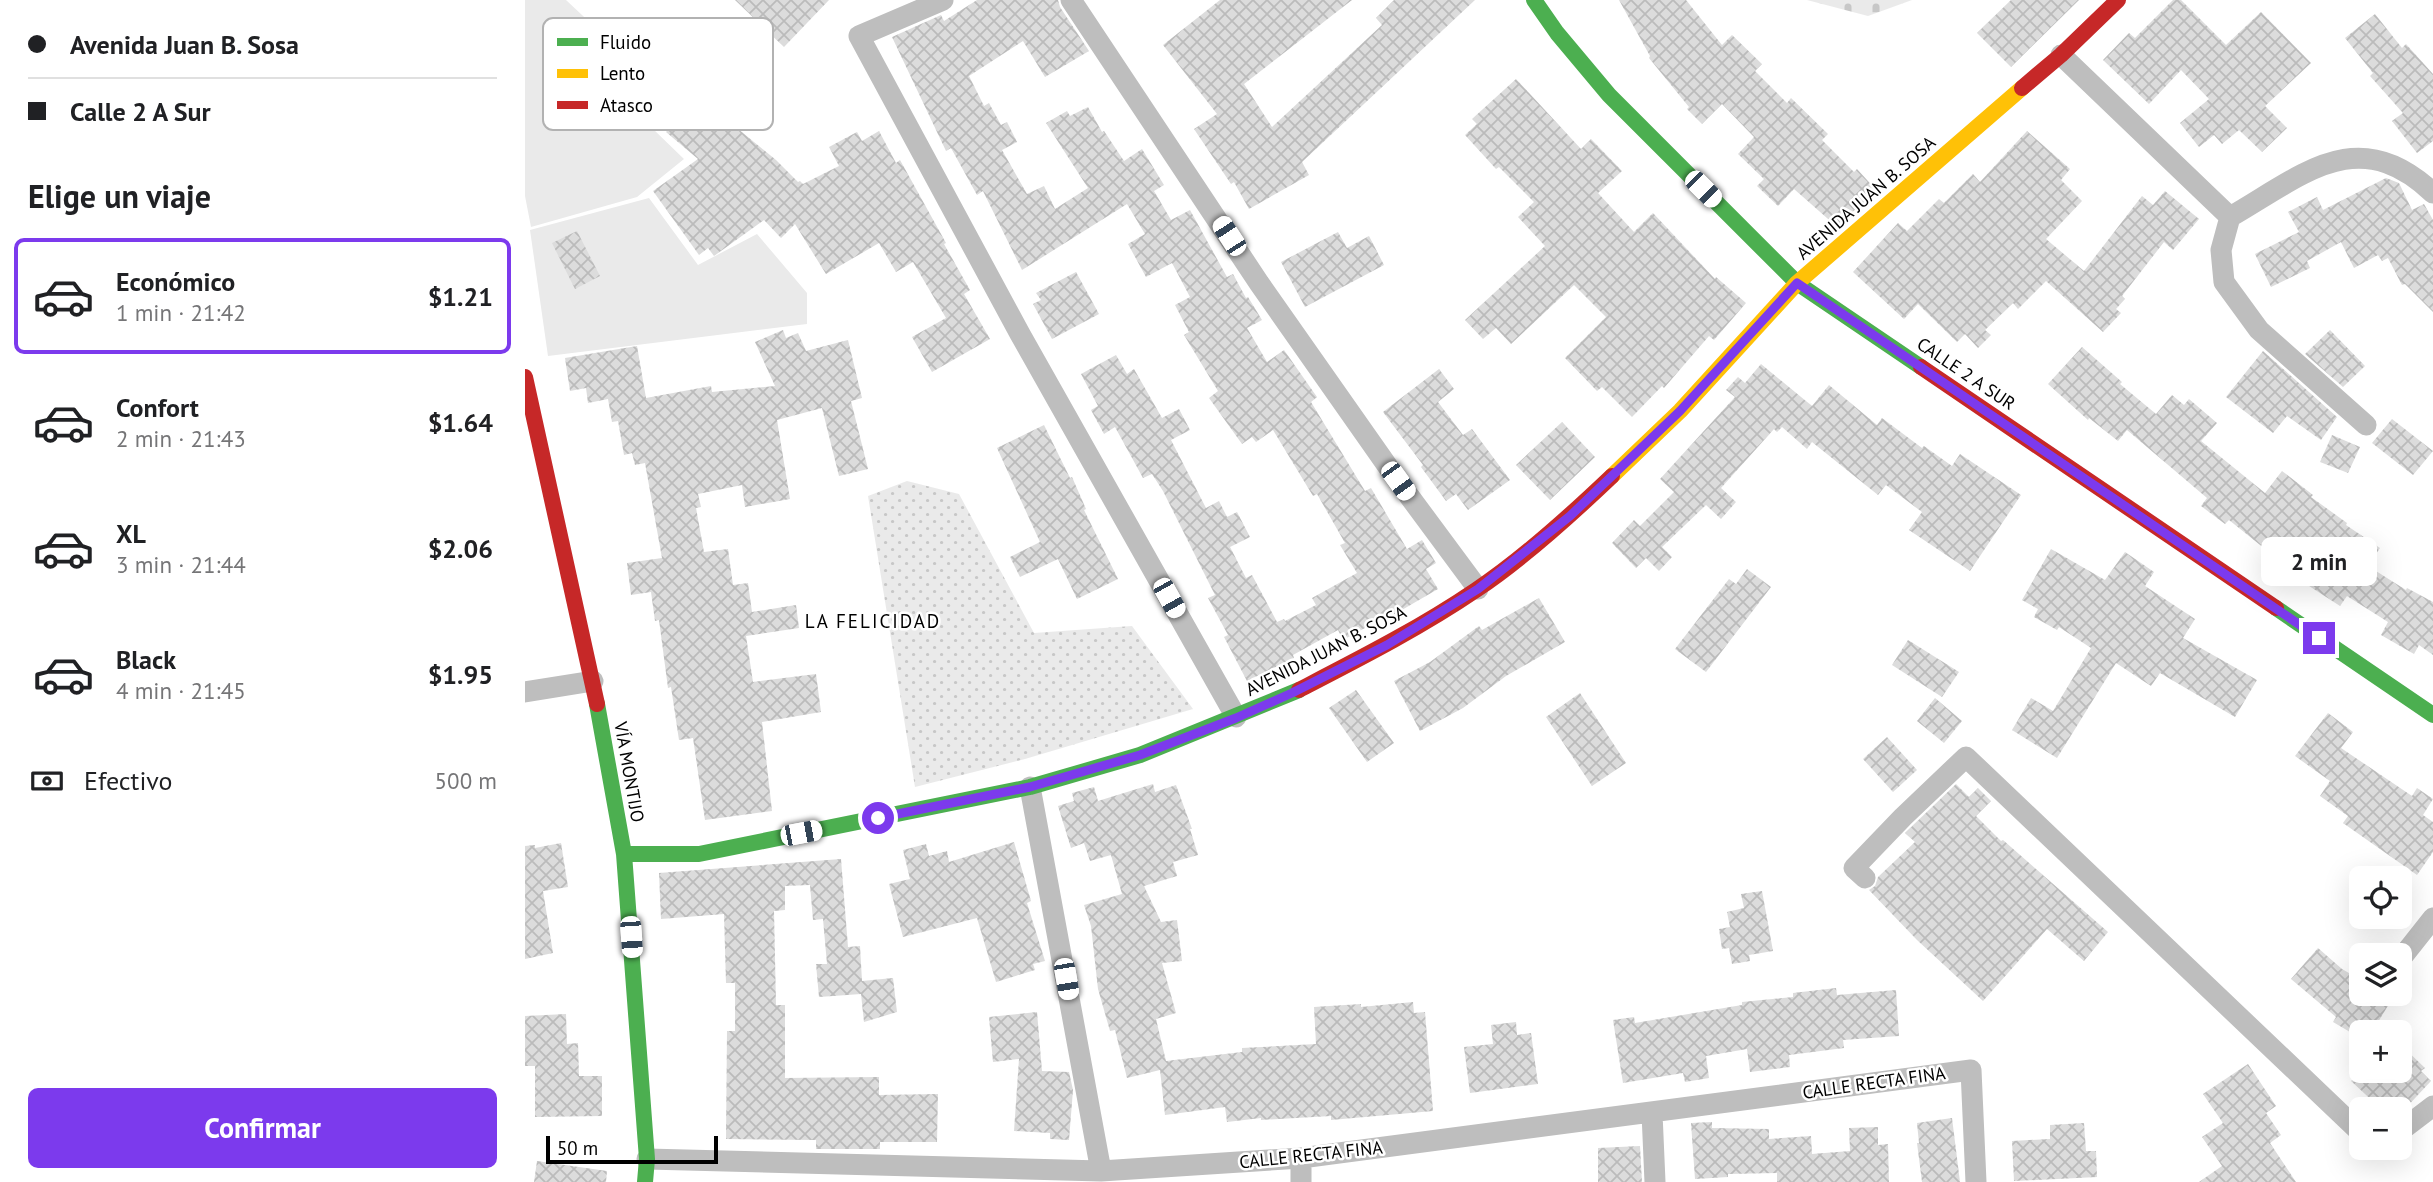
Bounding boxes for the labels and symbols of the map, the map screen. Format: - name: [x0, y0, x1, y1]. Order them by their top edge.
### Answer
- legend: [543, 18, 773, 130]
- text: Fluido: [600, 30, 651, 54]
- text: Lento: [600, 61, 645, 85]
- text: Atasco: [600, 93, 653, 117]
- street label: AVENIDA JUAN B. SOSA: [1791, 131, 1940, 264]
- car: [1681, 167, 1726, 211]
- car: [1209, 213, 1250, 259]
- street label: CALLE 2 A SUR: [1913, 332, 2020, 415]
- car: [1378, 458, 1419, 504]
- callout: 2 min: [2261, 536, 2377, 586]
- car: [1150, 575, 1189, 621]
- street label: AVENIDA JUAN B. SOSA: [1242, 600, 1410, 701]
- district label: LA FELICIDAD: [805, 609, 941, 633]
- route end: [2303, 622, 2335, 654]
- street label: VÍA MONTIJO: [609, 719, 650, 824]
- route start: [862, 802, 894, 834]
- car: [779, 819, 824, 847]
- car: [620, 915, 643, 959]
- car: [1053, 956, 1080, 1002]
- street label: CALLE RECTA FINA: [1801, 1061, 1947, 1104]
- scale bar: [546, 1133, 717, 1165]
- street label: CALLE RECTA FINA: [1238, 1135, 1384, 1173]

